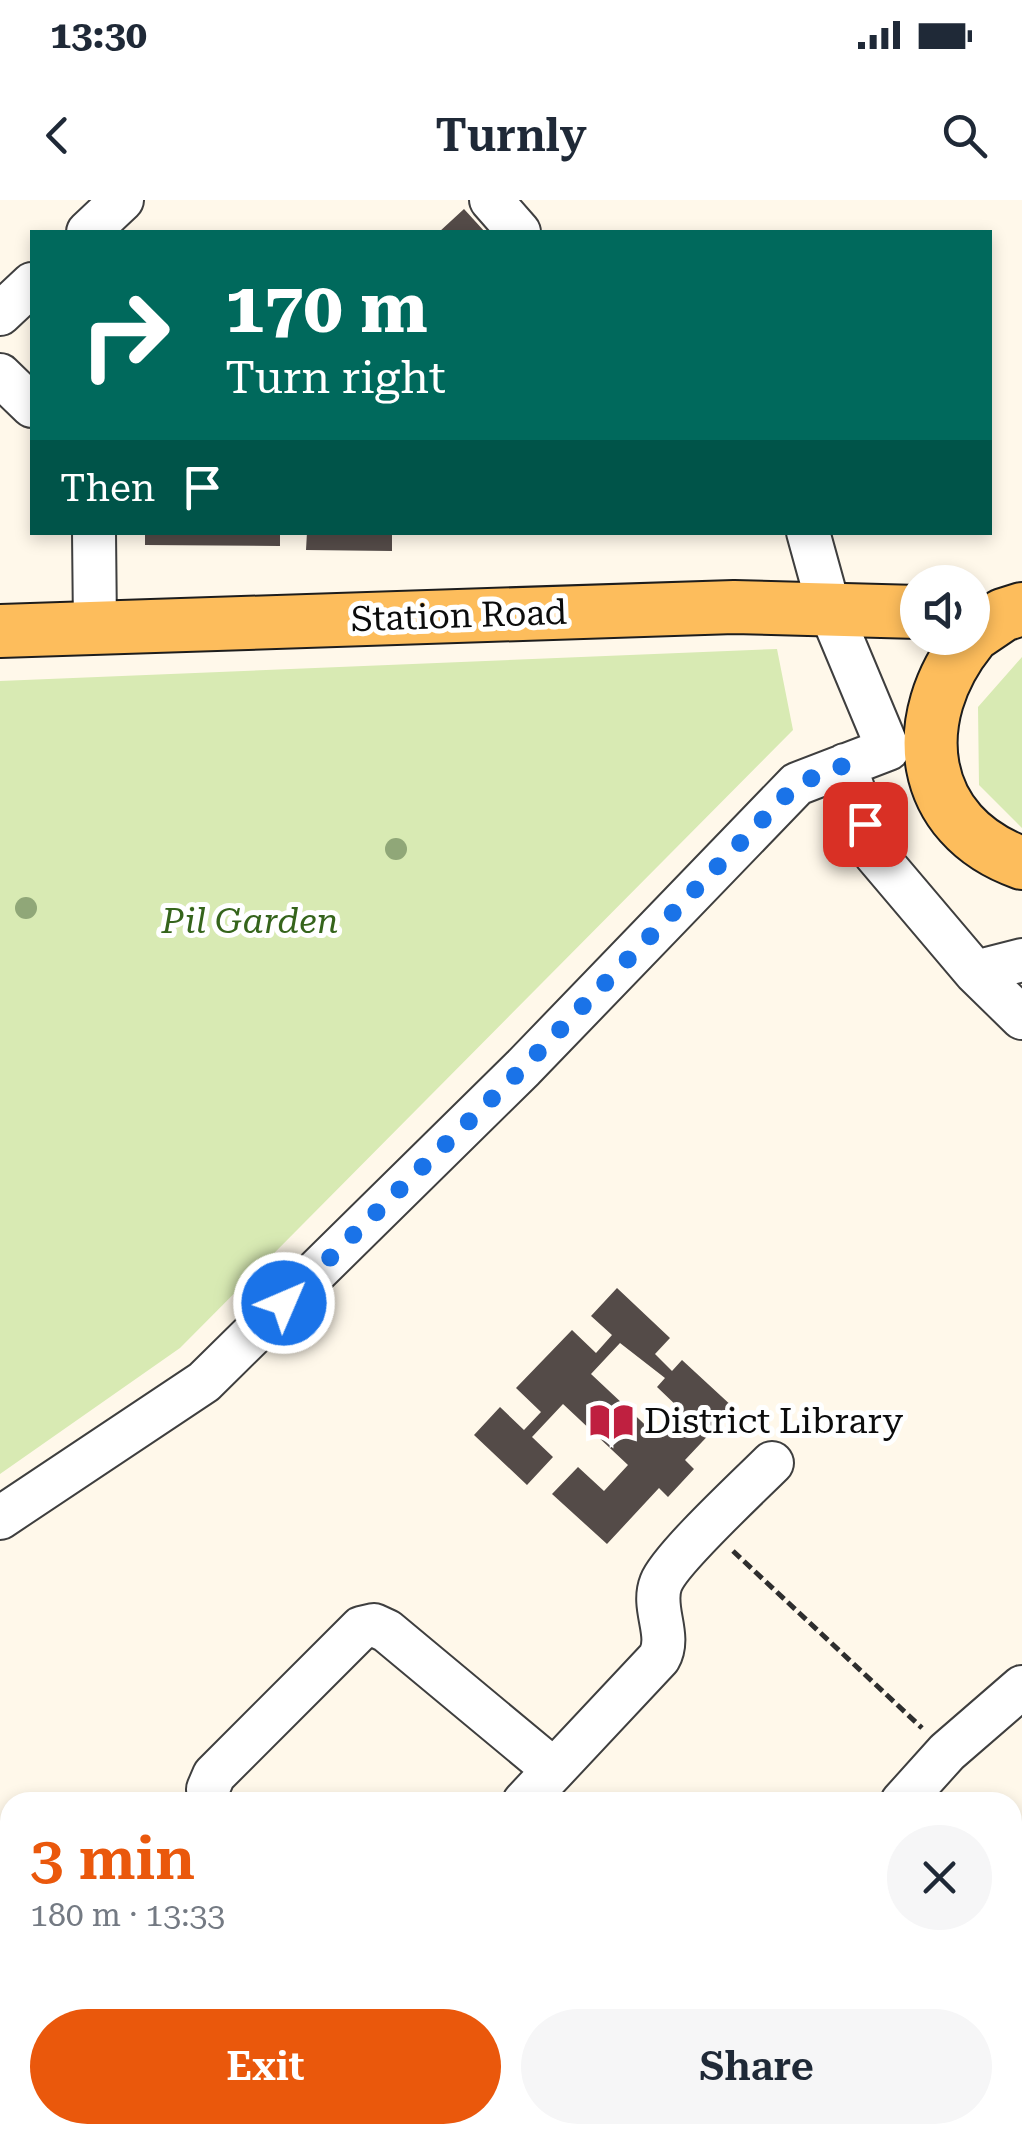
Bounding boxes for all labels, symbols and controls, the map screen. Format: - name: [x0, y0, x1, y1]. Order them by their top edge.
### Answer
- text: 13:30: [50, 13, 147, 57]
- icon: back: [30, 108, 85, 163]
- icon: search: [937, 108, 992, 163]
- text: Turnly: [435, 109, 587, 162]
- text: 170 m: [225, 267, 428, 349]
- icon: right: [60, 270, 190, 400]
- text: Turn right: [225, 351, 446, 404]
- icon: arrive: [175, 460, 230, 515]
- text: Then: [60, 466, 155, 510]
- map controls: [900, 565, 990, 655]
- button: sound: [900, 565, 990, 655]
- street label: Station Road: [350, 592, 568, 640]
- pin: [823, 782, 908, 867]
- icon: arrive: [838, 797, 893, 852]
- park label: Pil Garden: [161, 901, 338, 942]
- position arrow: [232, 1251, 336, 1355]
- library icon: District Library: [587, 1397, 635, 1445]
- place label: District Library: [644, 1401, 904, 1442]
- text: 3 min: [30, 1823, 195, 1894]
- button: close: [887, 1825, 992, 1930]
- text: 180 m · 13:33: [30, 1896, 225, 1934]
- button: Exit: [30, 2009, 501, 2124]
- button: Share: [521, 2009, 992, 2124]

